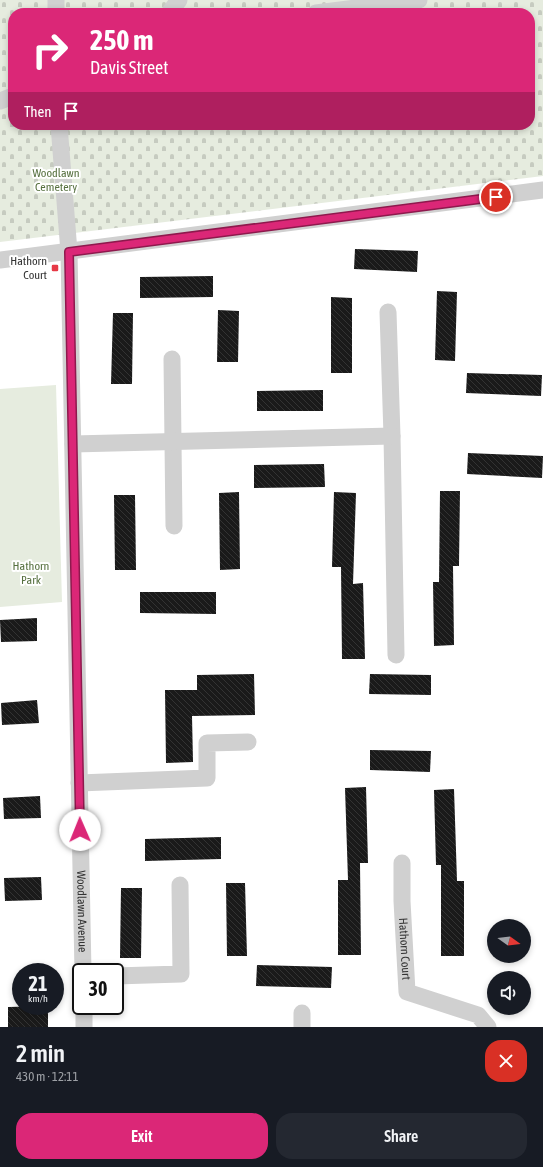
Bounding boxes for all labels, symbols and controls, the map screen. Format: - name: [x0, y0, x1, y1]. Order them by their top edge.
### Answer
- icon: right: [24, 24, 76, 76]
- text: 250 m: [90, 24, 153, 56]
- text: Davis Street: [90, 57, 168, 78]
- icon: arrive: [60, 100, 82, 122]
- text: Then: [24, 103, 52, 120]
- park label: Woodlawn Cemetery: [32, 166, 80, 194]
- pin: [479, 180, 513, 214]
- icon: arrive: [485, 186, 507, 208]
- place label: Hathorn Court: [10, 254, 48, 282]
- marker: Hathorn Court: [50, 263, 60, 273]
- park label: Hathorn Park: [13, 559, 49, 587]
- position arrow: [59, 809, 101, 851]
- street label: Woodlawn Avenue: [74, 870, 90, 953]
- street label: Hathorn Court: [396, 917, 413, 981]
- north arrow: [487, 919, 531, 963]
- map controls: [487, 919, 531, 1015]
- speed limit sign: 30: [72, 963, 124, 1015]
- button: sound: [487, 971, 531, 1015]
- text: 21: [29, 972, 47, 995]
- text: km/h: [28, 993, 48, 1004]
- text: 2 min: [16, 1040, 65, 1067]
- button: close: [485, 1040, 527, 1082]
- text: 430 m · 12:11: [16, 1069, 79, 1084]
- button: Exit: [16, 1113, 268, 1159]
- button: Share: [276, 1113, 527, 1159]

